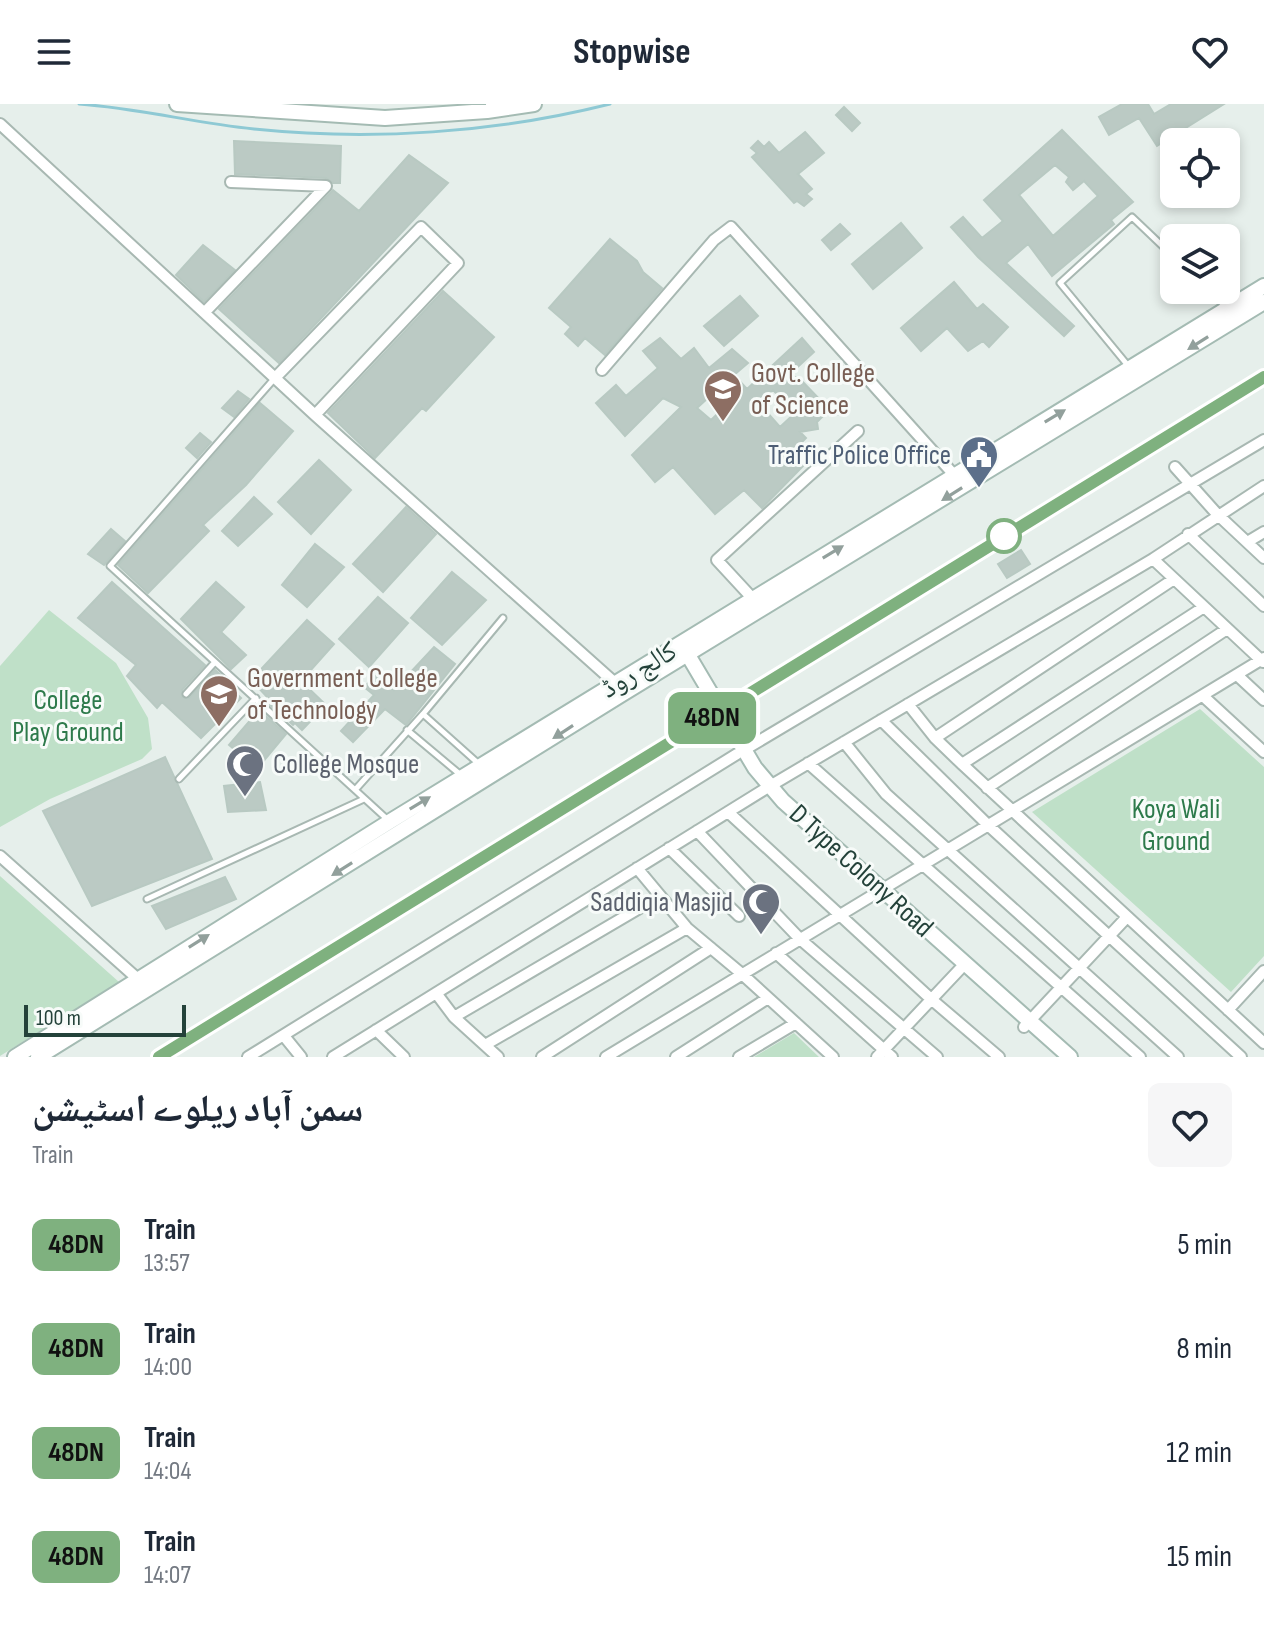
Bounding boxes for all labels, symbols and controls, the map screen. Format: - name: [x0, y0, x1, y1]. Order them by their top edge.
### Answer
- icon: menu: [32, 30, 76, 74]
- icon: heart: [1188, 30, 1232, 74]
- text: Stopwise: [573, 31, 691, 74]
- map controls: [1160, 128, 1240, 304]
- button: locate: [1160, 128, 1240, 208]
- button: layers: [1160, 224, 1240, 304]
- one-way arrow: [1187, 336, 1209, 350]
- place label: Govt. College of Science: [751, 357, 875, 422]
- school or university icon: Govt. College of Science: [702, 368, 744, 423]
- one-way arrow: [1044, 409, 1066, 423]
- public building icon: Traffic Police Office: [958, 434, 1000, 489]
- place label: Traffic Police Office: [768, 439, 951, 472]
- one-way arrow: [942, 487, 963, 502]
- unlabelled marker: [987, 519, 1021, 553]
- one-way arrow: [822, 545, 844, 559]
- street label: کالج روڈ: [595, 634, 683, 706]
- place label: Government College of Technology: [247, 662, 438, 727]
- school or university icon: Government College of Technology: [198, 673, 240, 728]
- park label: College Play Ground: [12, 684, 124, 749]
- line badge: 48DN: [656, 692, 768, 744]
- text: 48DN: [684, 701, 740, 734]
- one-way arrow: [552, 724, 574, 738]
- mosque icon: College Mosque: [224, 743, 266, 798]
- place label: College Mosque: [273, 748, 419, 781]
- park label: Koya Wali Ground: [1132, 793, 1220, 858]
- one-way arrow: [409, 796, 431, 810]
- street label: D Type Colony Road: [782, 798, 940, 944]
- one-way arrow: [331, 861, 353, 875]
- mosque icon: Saddiqia Masjid: [740, 881, 782, 936]
- place label: Saddiqia Masjid: [590, 886, 733, 919]
- one-way arrow: [189, 933, 210, 948]
- scale bar: [24, 1001, 186, 1037]
- text: 100 m: [36, 1005, 81, 1032]
- button: heart: [1148, 1083, 1232, 1167]
- text: سمن آباد ریلوے اسٹیشن: [32, 1087, 363, 1132]
- text: Train: [32, 1140, 74, 1171]
- text: Train: [144, 1212, 196, 1248]
- text: 5 min: [1178, 1227, 1232, 1263]
- text: 48DN: [48, 1228, 104, 1261]
- text: 13:57: [144, 1248, 190, 1279]
- text: Train: [144, 1316, 196, 1352]
- text: 8 min: [1176, 1331, 1232, 1367]
- text: 48DN: [48, 1332, 104, 1365]
- text: 14:00: [144, 1352, 192, 1383]
- text: Train: [144, 1420, 196, 1456]
- text: 12 min: [1166, 1435, 1232, 1471]
- text: 48DN: [48, 1436, 104, 1469]
- text: 14:04: [144, 1456, 191, 1487]
- text: Train: [144, 1524, 196, 1560]
- text: 15 min: [1167, 1539, 1232, 1575]
- text: 48DN: [48, 1540, 104, 1573]
- text: 14:07: [144, 1560, 191, 1591]

